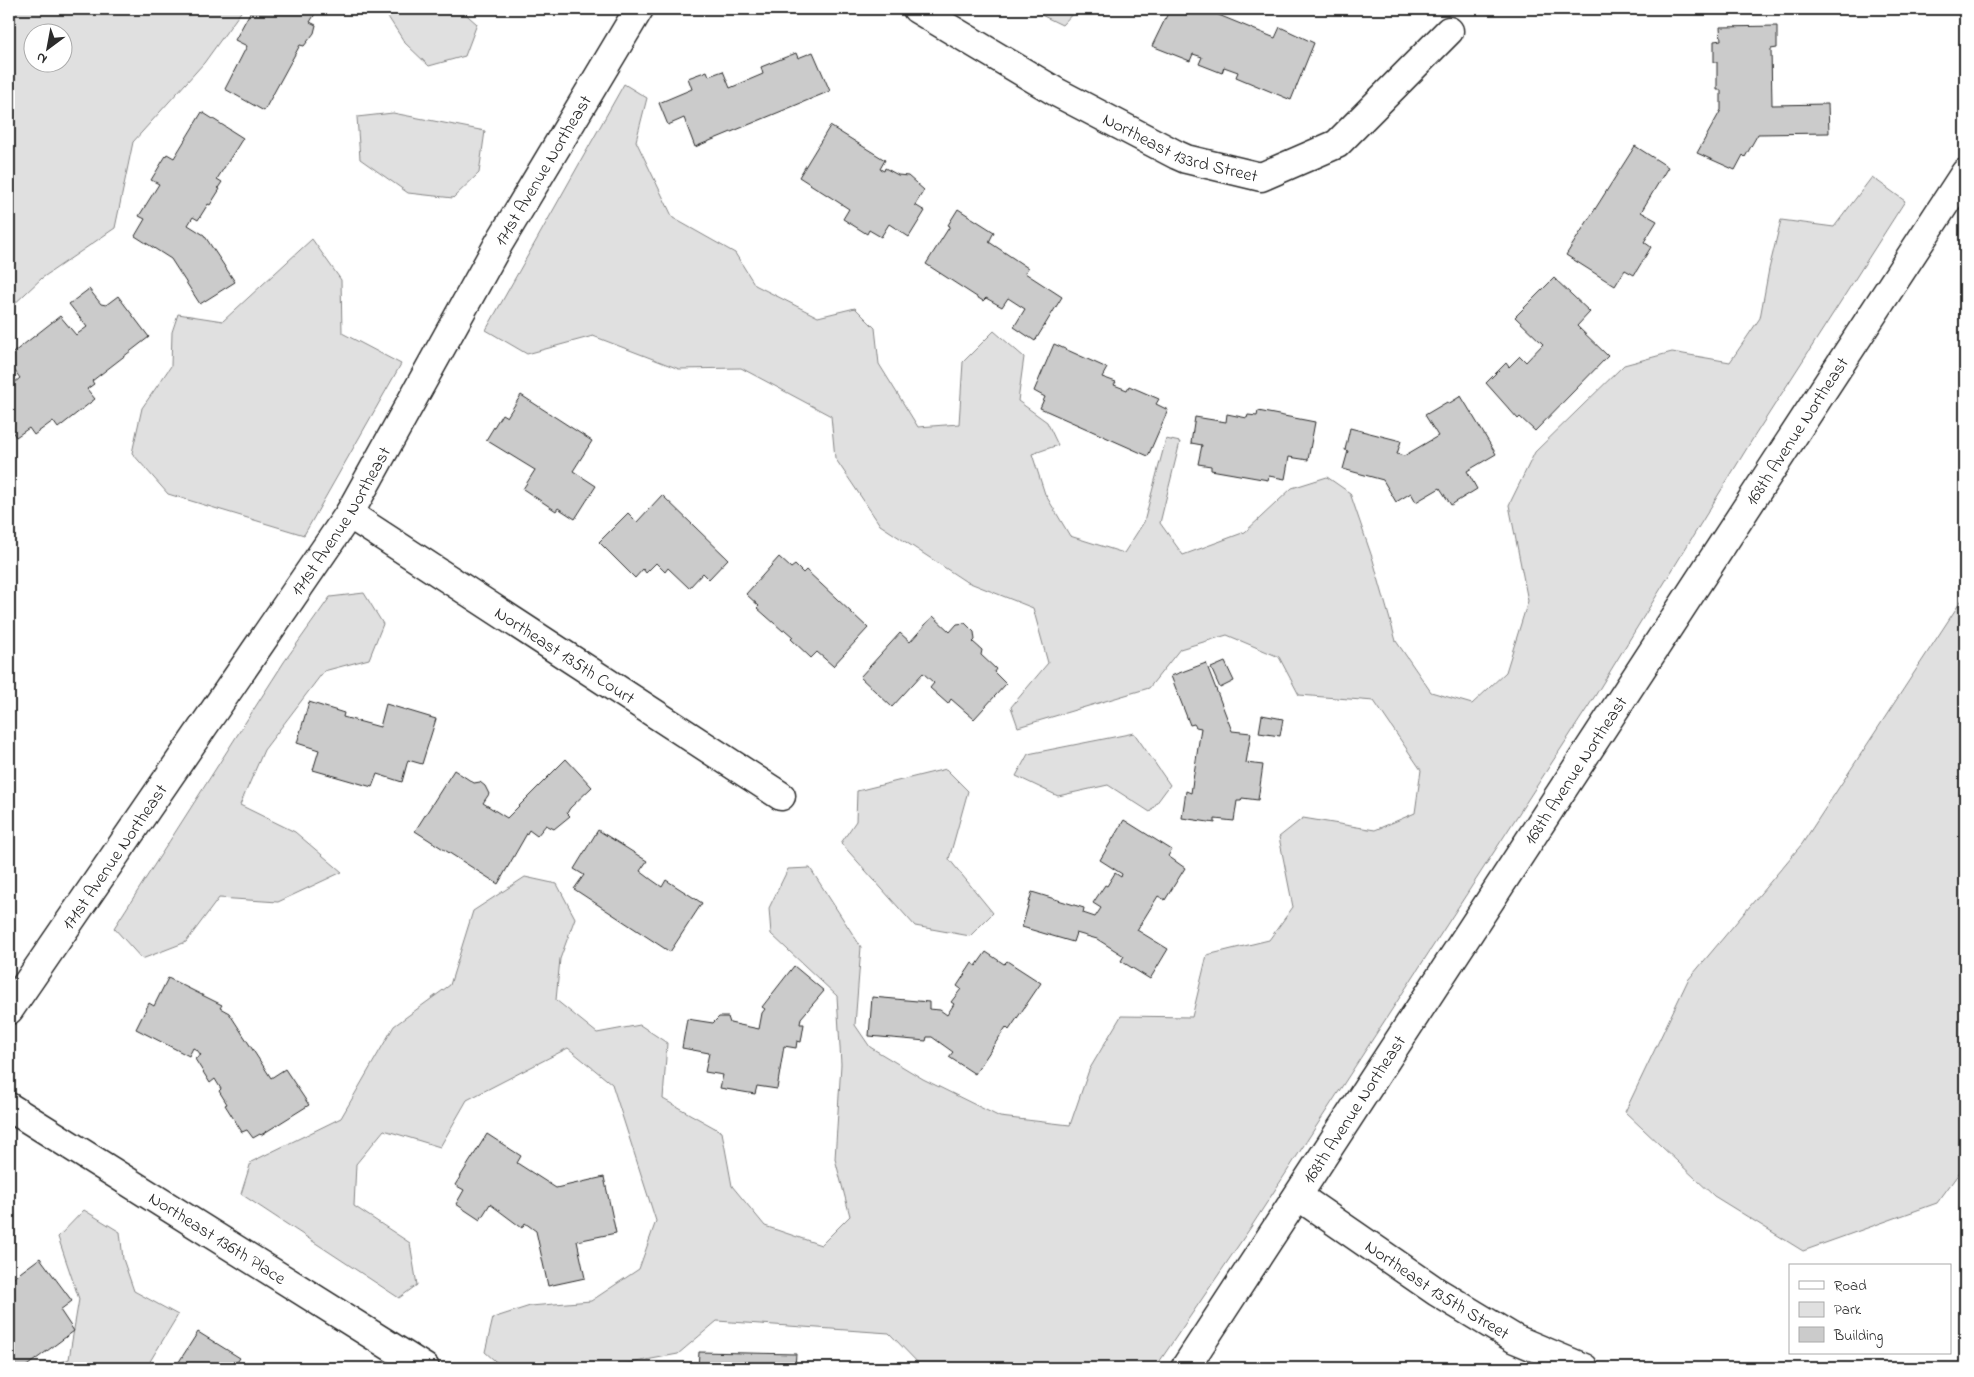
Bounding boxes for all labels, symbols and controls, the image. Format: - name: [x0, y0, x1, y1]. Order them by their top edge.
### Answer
- north arrow: [22, 22, 72, 72]
- text: N: [32, 46, 51, 69]
- street label: 171st Avenue Northeast: [489, 91, 600, 252]
- street label: Northeast 133rd Street: [1097, 107, 1260, 191]
- street label: 168th Avenue Northeast: [1740, 353, 1856, 511]
- street label: 171st Avenue Northeast: [286, 443, 399, 602]
- street label: Northeast 135th Court: [489, 601, 639, 712]
- street label: 168th Avenue Northeast: [1519, 692, 1635, 851]
- street label: 171st Avenue Northeast: [57, 780, 175, 936]
- street label: 168th Avenue Northeast: [1297, 1031, 1414, 1190]
- street label: Northeast 136th Place: [143, 1187, 291, 1293]
- street label: Northeast 135th Street: [1359, 1235, 1514, 1348]
- legend: [1789, 1264, 1952, 1354]
- text: Road: [1834, 1275, 1867, 1297]
- text: Park: [1834, 1299, 1862, 1321]
- text: Building: [1833, 1325, 1883, 1348]

